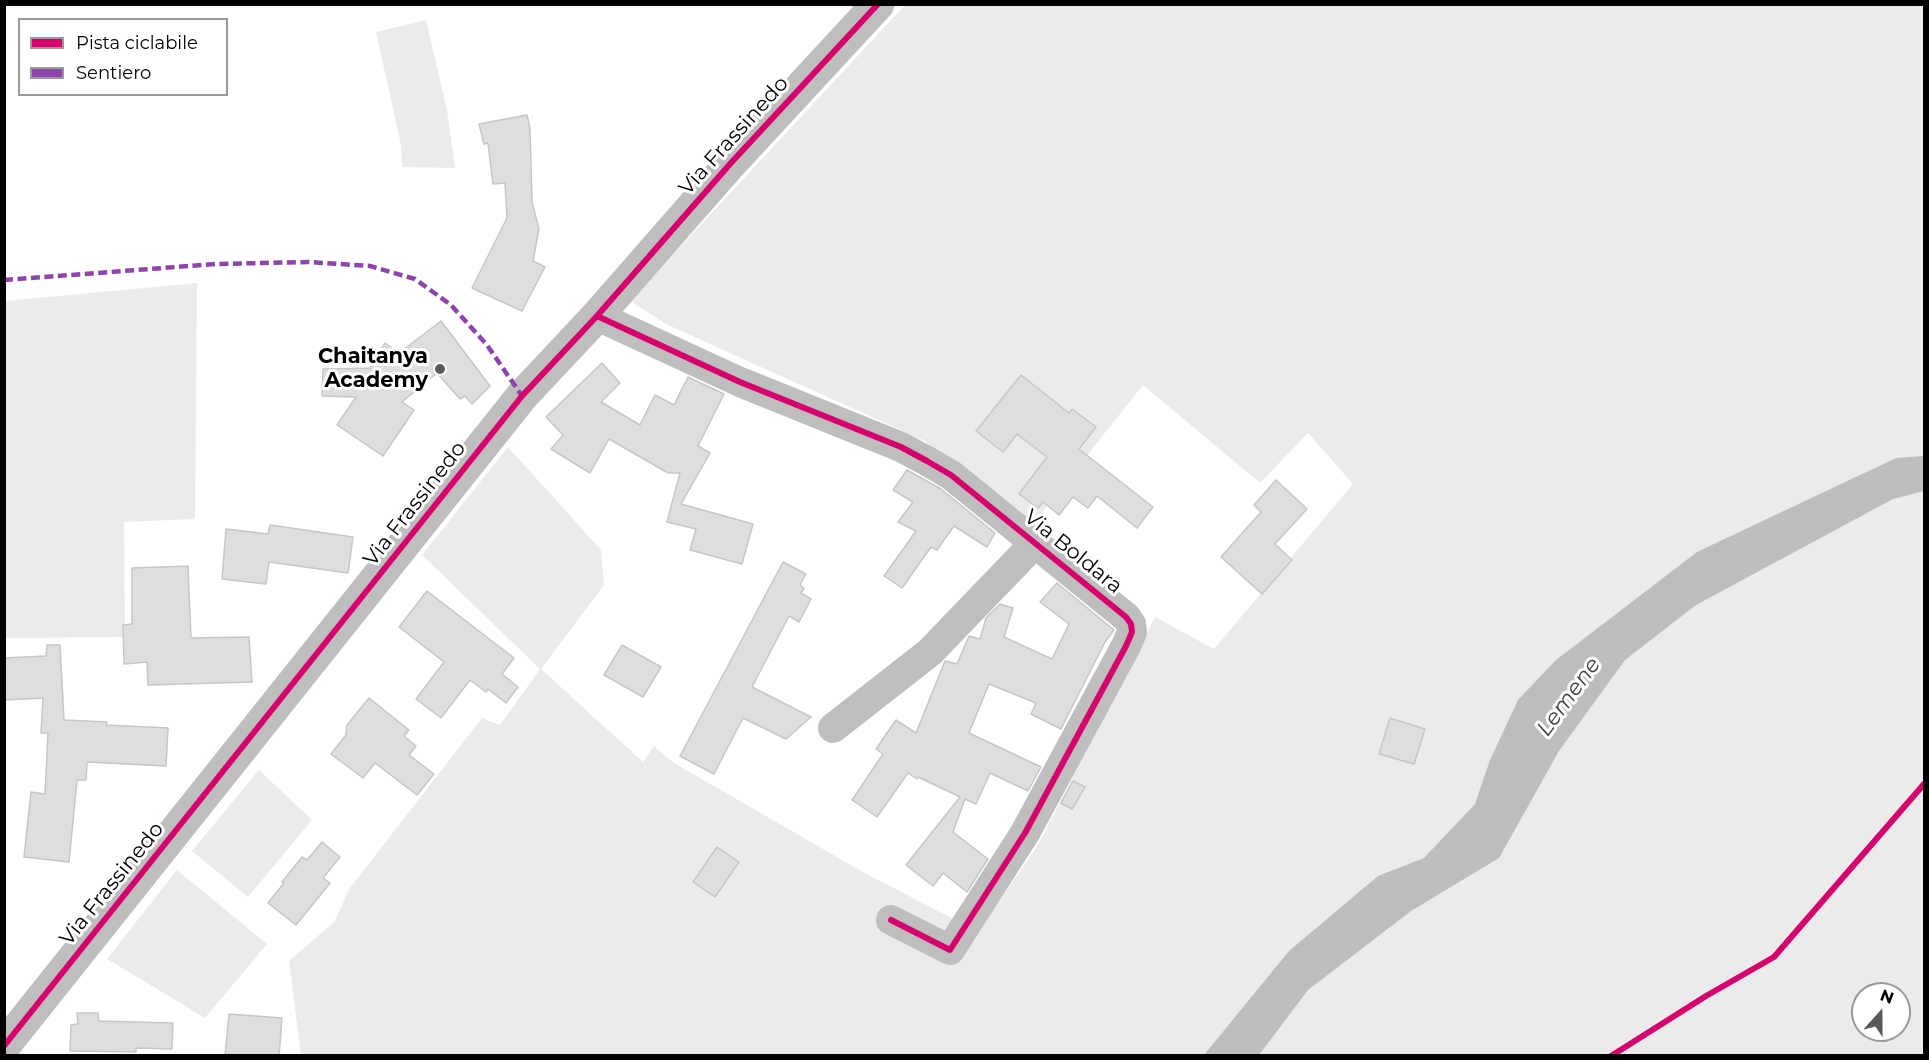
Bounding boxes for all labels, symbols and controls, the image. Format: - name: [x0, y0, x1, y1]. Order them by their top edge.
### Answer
- legend: [18, 18, 228, 96]
- text: Pista ciclabile: [76, 32, 198, 54]
- text: Sentiero: [76, 62, 151, 84]
- street label: Via Frassinedo: [674, 71, 794, 201]
- place label: Chaitanya Academy: [318, 344, 428, 394]
- marker: Chaitanya Academy: [433, 362, 447, 376]
- street label: Via Frassinedo: [358, 437, 472, 571]
- street label: Via Boldara: [1019, 505, 1127, 599]
- water label: Lemene: [1532, 652, 1606, 742]
- street label: Via Frassinedo: [55, 817, 169, 951]
- north arrow: [1851, 982, 1911, 1042]
- text: N: [1877, 985, 1896, 1008]

